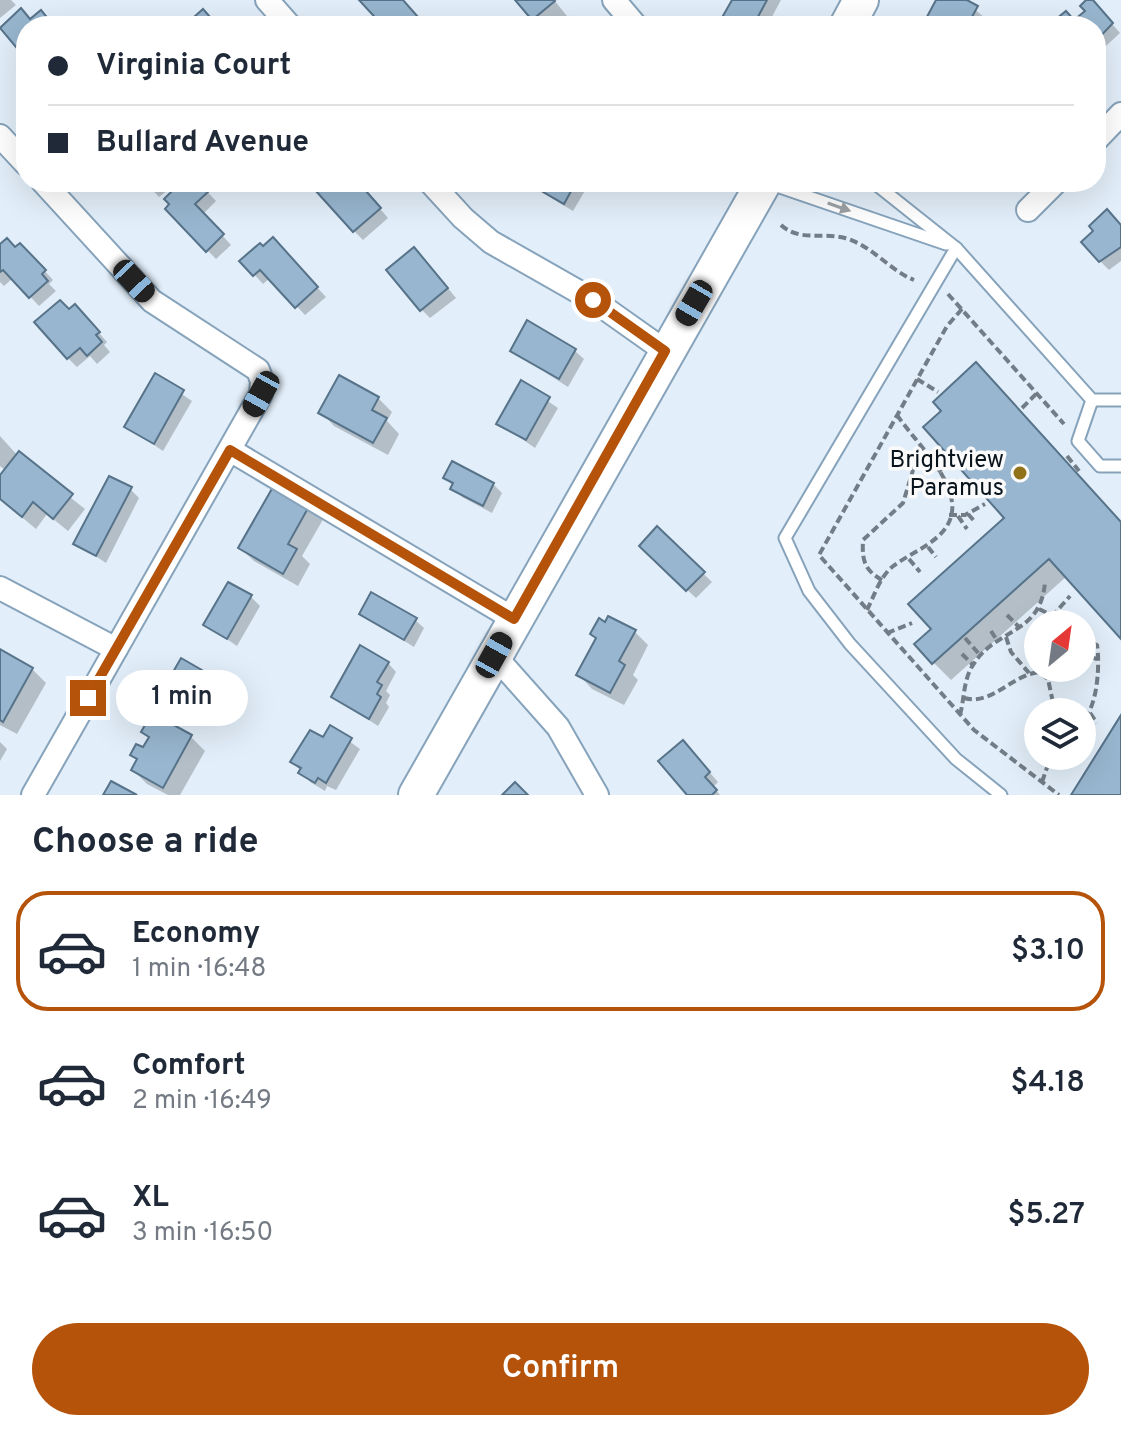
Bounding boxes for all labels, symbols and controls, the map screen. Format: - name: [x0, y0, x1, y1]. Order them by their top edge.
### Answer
- text: Virginia Court: [96, 48, 291, 85]
- text: Bullard Avenue: [96, 125, 309, 162]
- one-way arrow: [827, 202, 851, 214]
- car: [109, 255, 159, 307]
- car: [672, 276, 716, 330]
- route start: [575, 282, 611, 318]
- car: [239, 367, 283, 421]
- place label: Brightview Paramus: [889, 446, 1004, 504]
- marker: Brightview Paramus: [1011, 464, 1029, 482]
- north arrow: [1024, 610, 1096, 682]
- map controls: [1024, 610, 1096, 770]
- car: [472, 628, 516, 682]
- callout: 1 min: [116, 670, 248, 726]
- route end: [70, 680, 106, 716]
- text: 1 min: [151, 681, 213, 714]
- button: layers: [1024, 698, 1096, 770]
- text: Choose a ride: [32, 820, 258, 866]
- icon: car: [36, 915, 108, 987]
- text: Economy: [132, 916, 260, 953]
- text: $3.10: [1011, 933, 1085, 970]
- text: 1 min · 16:48: [132, 953, 266, 986]
- icon: car: [36, 1047, 108, 1119]
- text: Comfort: [132, 1048, 245, 1085]
- text: $4.18: [1011, 1065, 1085, 1102]
- text: 2 min · 16:49: [132, 1085, 272, 1118]
- icon: car: [36, 1179, 108, 1251]
- text: XL: [132, 1180, 169, 1217]
- text: $5.27: [1008, 1197, 1085, 1234]
- text: 3 min · 16:50: [132, 1217, 273, 1250]
- button: Confirm: [32, 1323, 1089, 1415]

